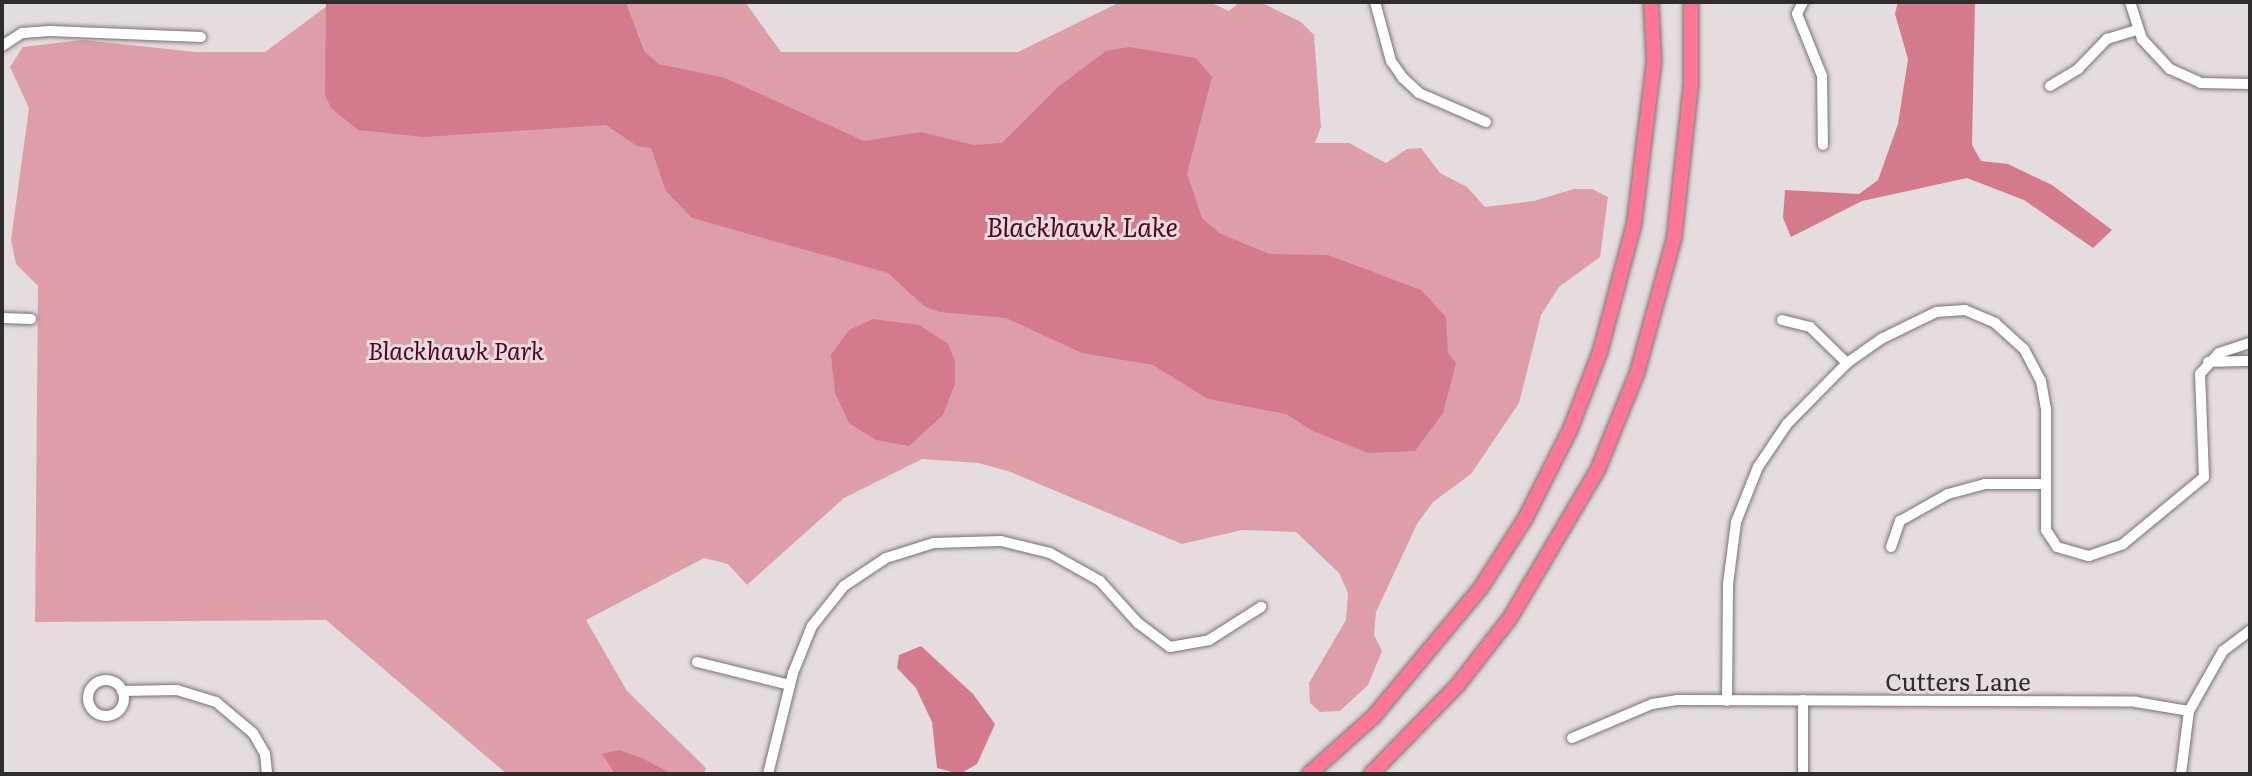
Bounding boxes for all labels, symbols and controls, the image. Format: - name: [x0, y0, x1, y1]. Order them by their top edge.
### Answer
- water label: Blackhawk Lake: [986, 210, 1178, 242]
- park label: Blackhawk Park: [368, 336, 544, 364]
- street label: Cutters Lane: [1885, 667, 2031, 695]

